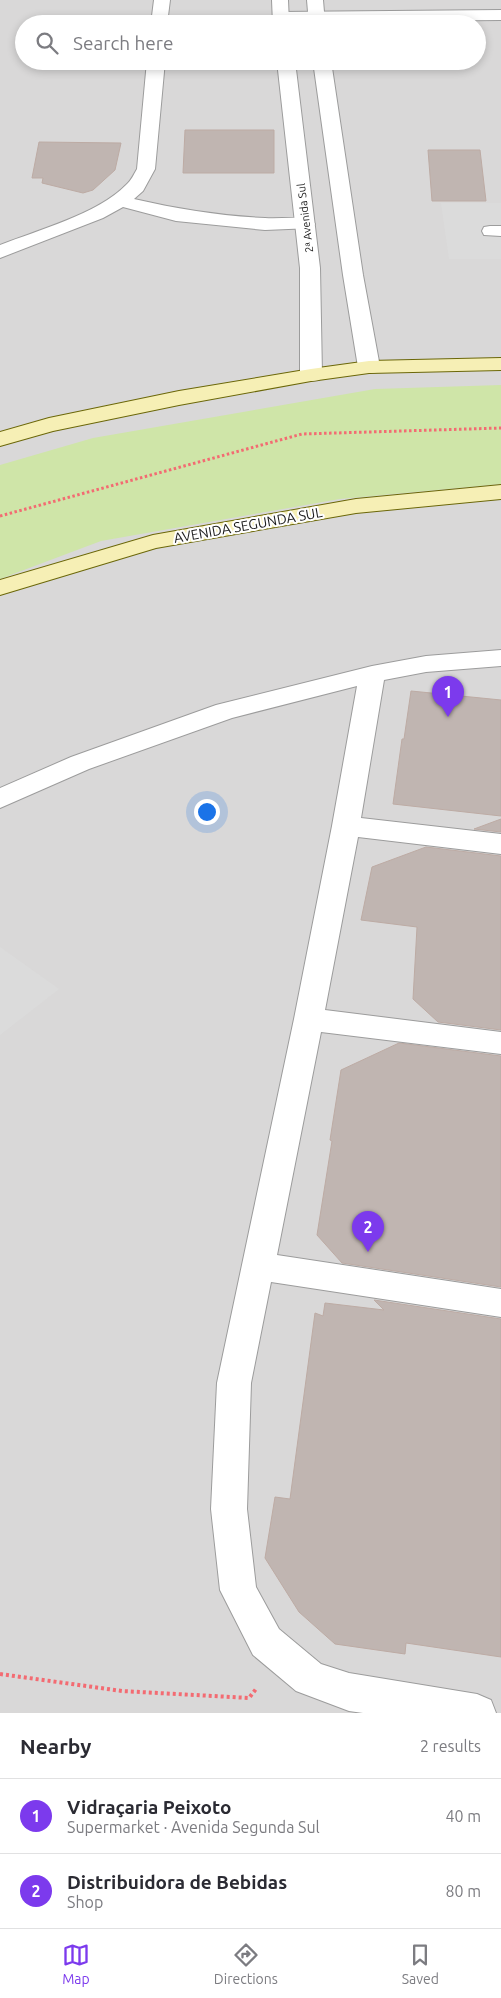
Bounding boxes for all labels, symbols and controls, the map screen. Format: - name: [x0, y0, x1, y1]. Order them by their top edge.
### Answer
- search box: [15, 15, 486, 70]
- icon: search: [33, 29, 61, 57]
- text: Search here: [73, 32, 173, 54]
- street label: 2ᵃ Avenida Sul: [295, 183, 315, 253]
- street label: AVENIDA SEGUNDA SUL: [172, 504, 324, 546]
- pin: 1: [432, 676, 464, 717]
- your location: [194, 799, 220, 825]
- pin: 2: [352, 1211, 384, 1252]
- text: Nearby: [20, 1734, 91, 1758]
- text: 2 results: [420, 1737, 481, 1755]
- text: Vidraçaria Peixoto: [67, 1796, 231, 1818]
- text: 1: [31, 1807, 41, 1825]
- text: 40 m: [445, 1807, 481, 1825]
- text: Supermarket · Avenida Segunda Sul: [67, 1818, 320, 1836]
- text: Distribuidora de Bebidas: [67, 1871, 287, 1893]
- text: 2: [31, 1882, 41, 1900]
- text: 80 m: [445, 1882, 481, 1900]
- text: Shop: [67, 1893, 103, 1911]
- tab: Map: [62, 1941, 90, 1987]
- tab: Directions: [214, 1941, 278, 1987]
- tab: Saved: [402, 1941, 439, 1987]

